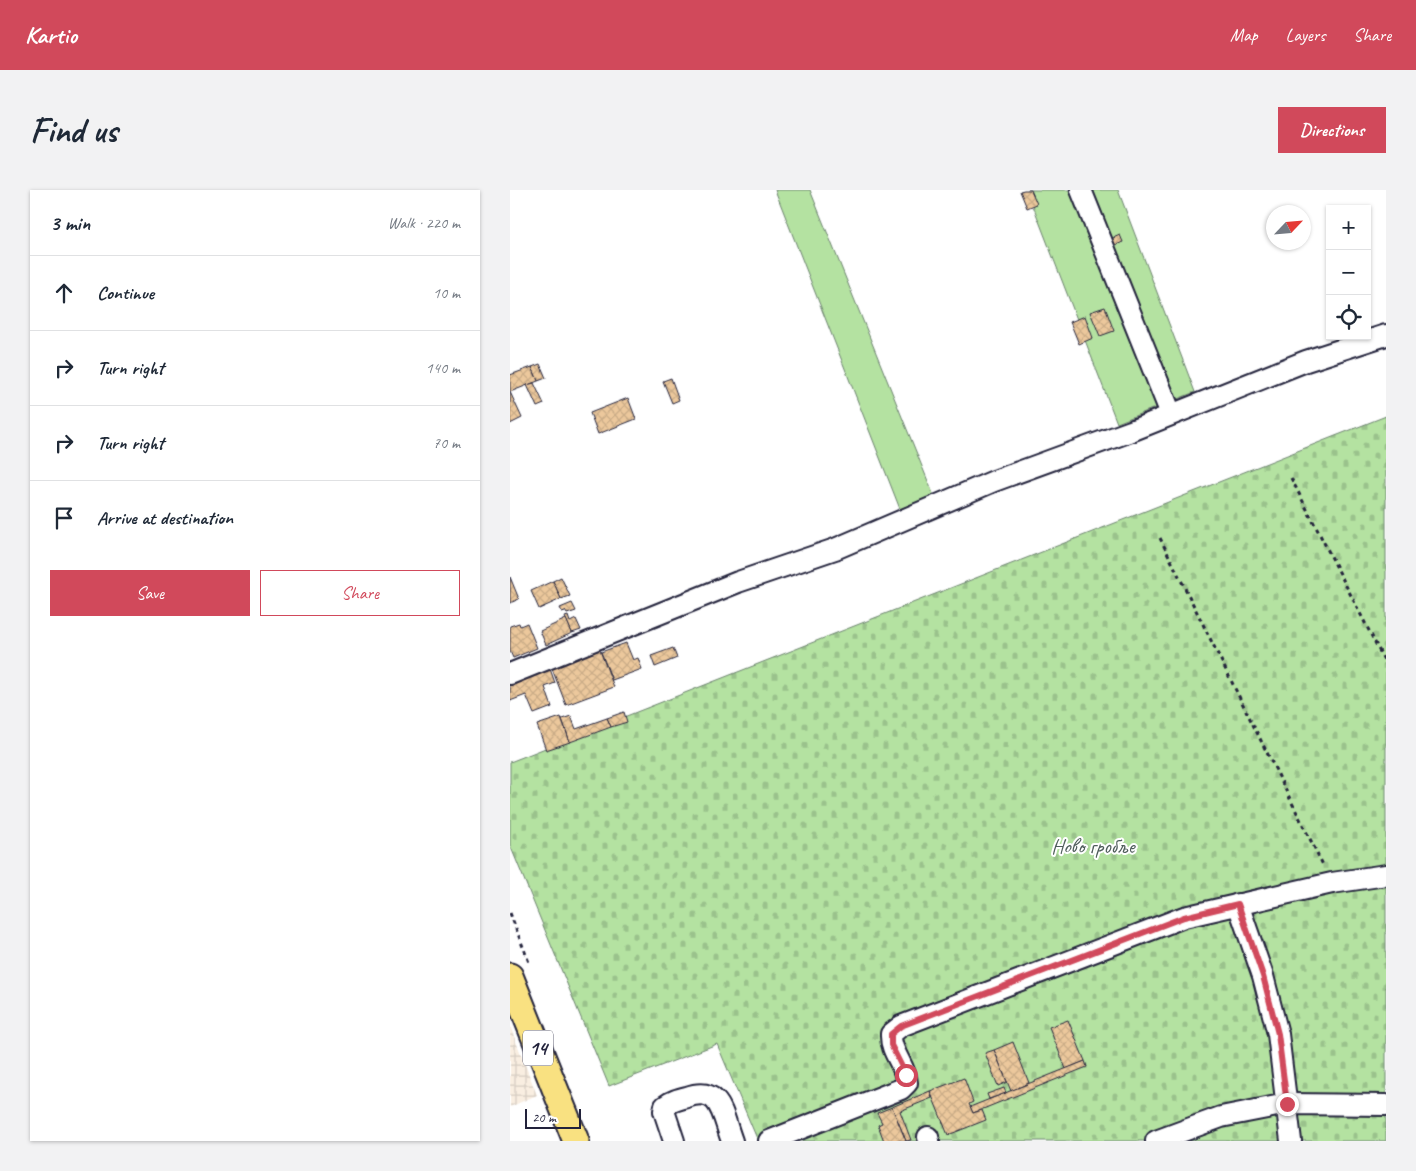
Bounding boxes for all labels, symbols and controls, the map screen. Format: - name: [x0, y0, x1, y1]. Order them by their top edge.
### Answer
- text: Kartio: [25, 20, 77, 50]
- text: Map: [1230, 24, 1258, 46]
- text: Layers: [1286, 24, 1325, 46]
- text: Share: [1353, 24, 1391, 46]
- button: Directions: [1278, 107, 1386, 153]
- text: Find us: [30, 108, 117, 153]
- north arrow: [1266, 205, 1311, 250]
- map controls: [1326, 205, 1371, 340]
- button: +: [1326, 205, 1371, 250]
- text: 3 min: [50, 210, 90, 236]
- text: Walk · 220 m: [388, 213, 460, 233]
- button: −: [1326, 250, 1371, 295]
- icon: ahead: [50, 279, 78, 307]
- text: Continue: [97, 281, 154, 305]
- text: 10 m: [433, 283, 460, 303]
- button: locate: [1326, 295, 1371, 340]
- icon: right: [50, 354, 78, 382]
- text: Turn right: [97, 356, 164, 380]
- text: 140 m: [426, 358, 460, 378]
- icon: right: [50, 429, 78, 457]
- text: Turn right: [97, 431, 164, 455]
- text: 70 m: [433, 433, 460, 453]
- icon: arrive: [50, 504, 78, 532]
- text: Arrive at destination: [97, 506, 233, 530]
- button: Save: [50, 570, 250, 616]
- button: Share: [260, 570, 460, 616]
- park label: Ново гробље: [1051, 833, 1137, 859]
- road number: 14: [523, 1030, 553, 1066]
- route start: [895, 1064, 918, 1087]
- route end: [1276, 1093, 1299, 1116]
- scale bar: [525, 1106, 581, 1129]
- text: 20 m: [532, 1109, 556, 1126]

